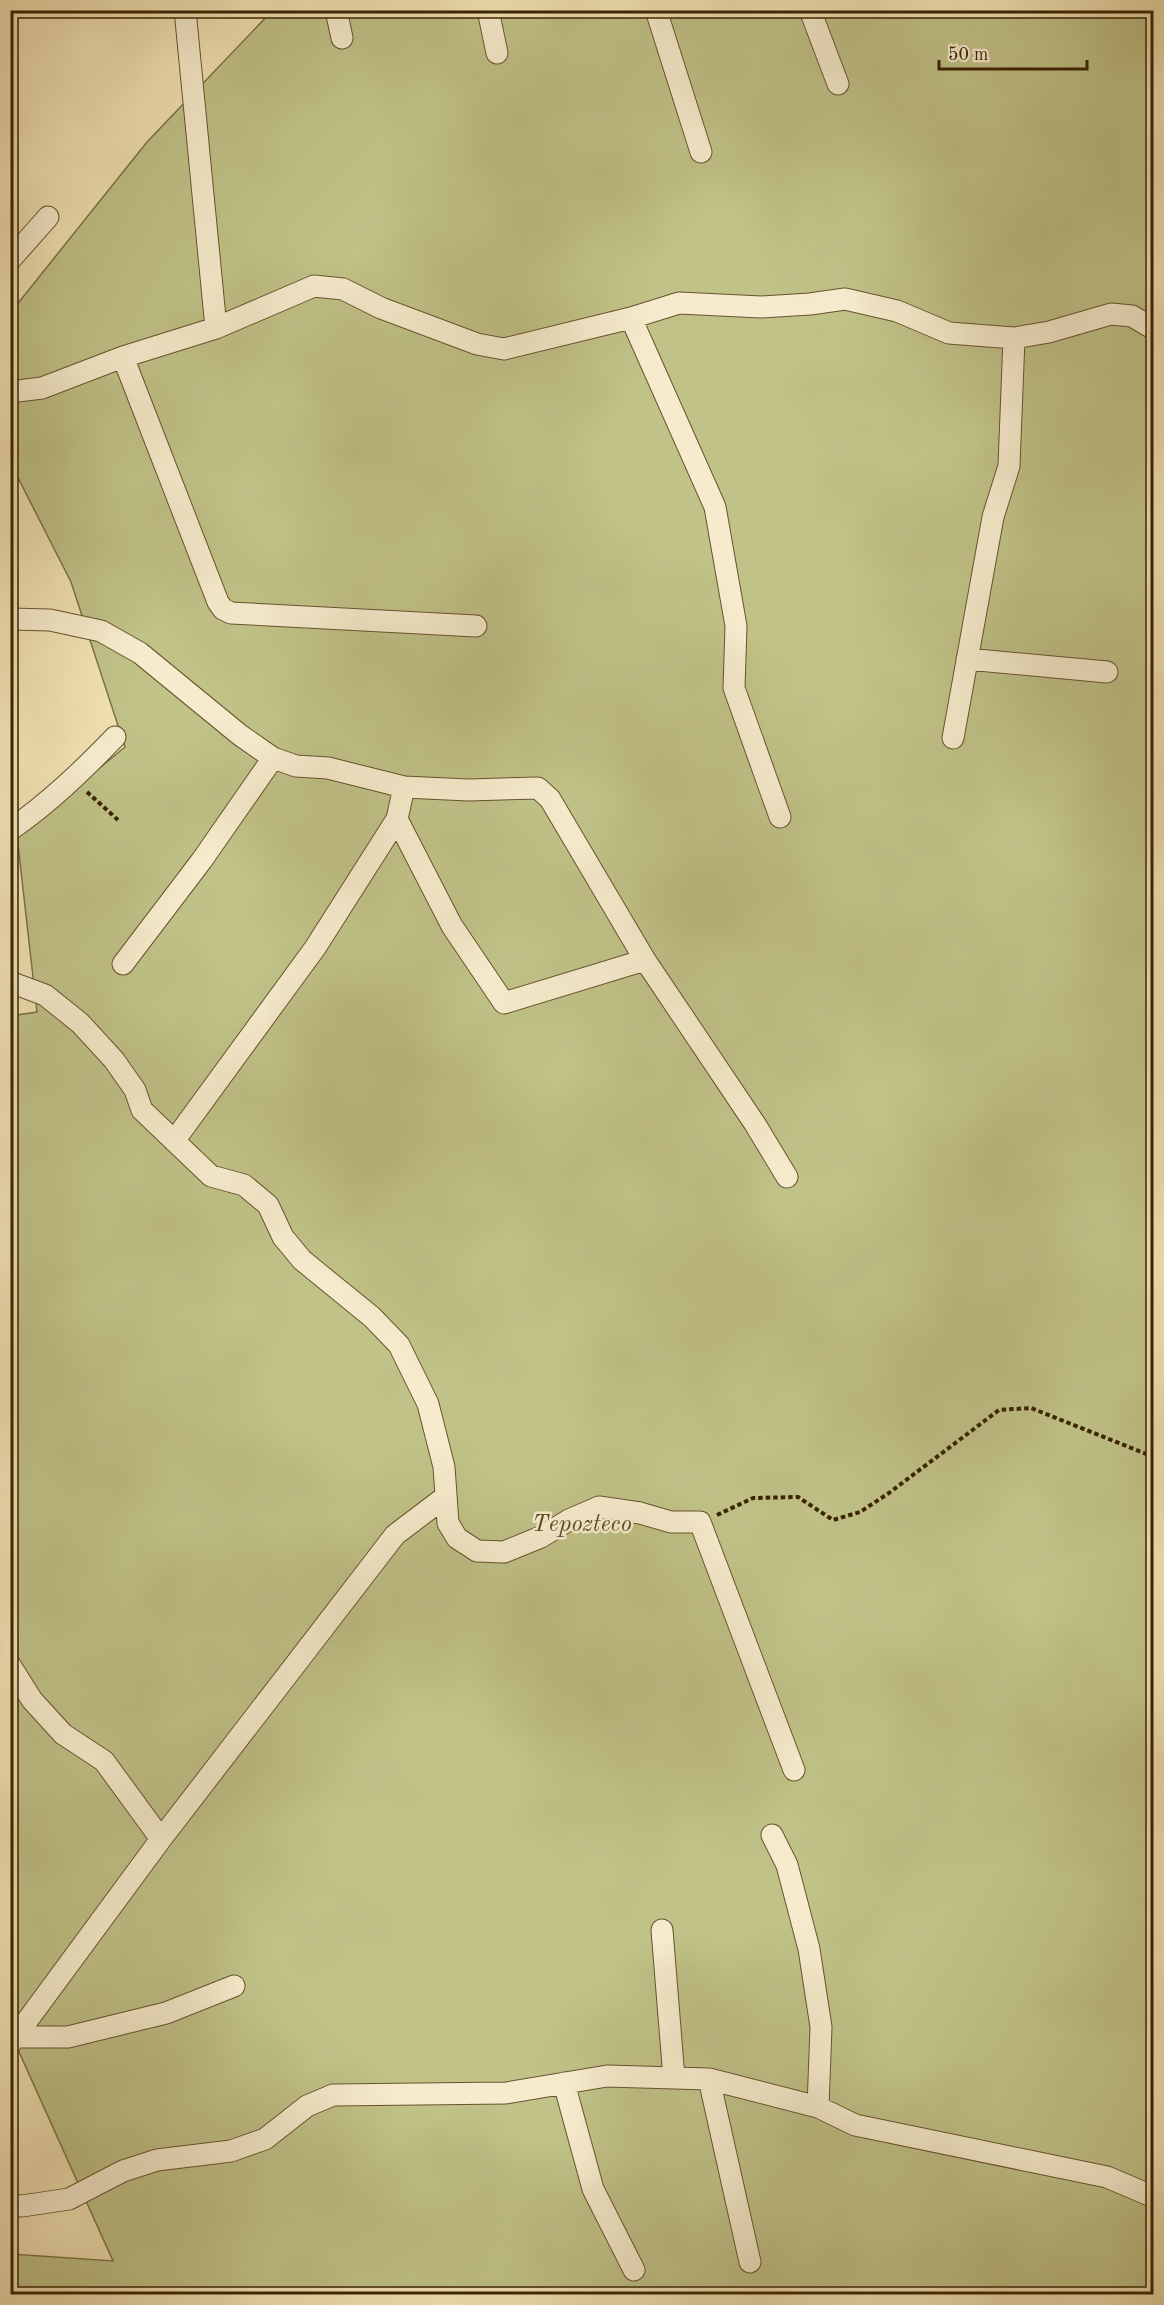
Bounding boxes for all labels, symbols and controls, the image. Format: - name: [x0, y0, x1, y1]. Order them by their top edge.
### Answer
- scale bar: [939, 33, 1088, 71]
- text: 50 m: [948, 46, 988, 64]
- park label: Tepozteco: [532, 1513, 632, 1537]

